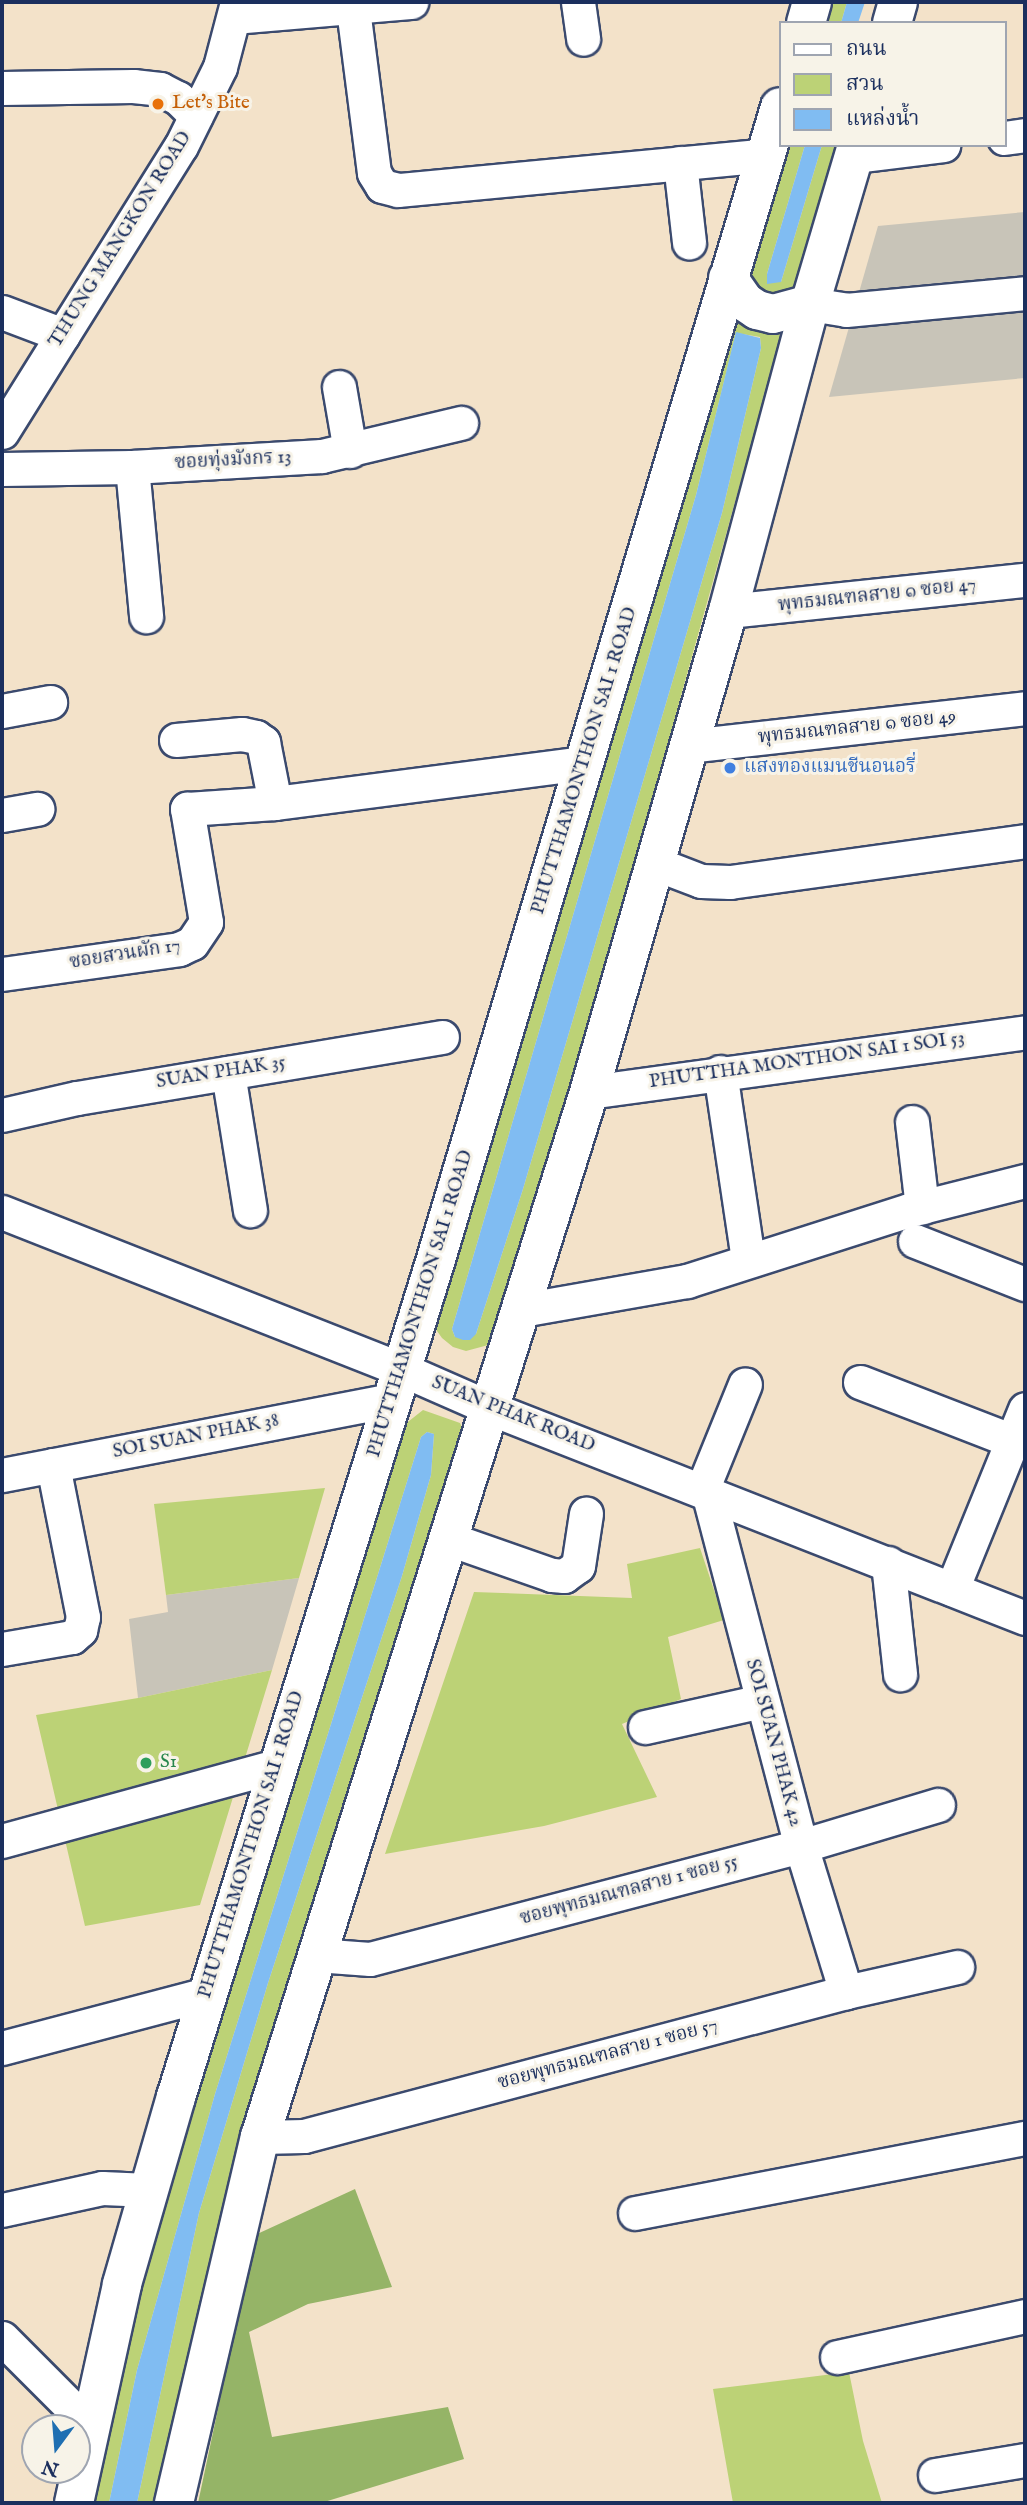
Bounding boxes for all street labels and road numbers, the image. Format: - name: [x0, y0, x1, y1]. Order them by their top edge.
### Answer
- street label: THUNG MANGKON ROAD: [45, 128, 197, 352]
- street label: ซอยทุ่งมังกร 13: [174, 447, 292, 475]
- street label: พุทธมณฑลสาย ๑ ซอย 47: [777, 574, 977, 618]
- street label: PHUTTHAMONTHON SAI 1 ROAD: [527, 605, 643, 917]
- street label: พุทธมณฑลสาย ๑ ซอย 49: [757, 706, 957, 750]
- street label: ซอยสวนผัก 17: [68, 935, 182, 975]
- street label: PHUTTHA MONTHON SAI 1 SOI 53: [648, 1028, 966, 1094]
- street label: SUAN PHAK 35: [155, 1052, 287, 1094]
- street label: PHUTTHAMONTHON SAI 1 ROAD: [363, 1148, 479, 1460]
- street label: SUAN PHAK ROAD: [428, 1372, 598, 1458]
- street label: SOI SUAN PHAK 38: [111, 1410, 281, 1464]
- street label: SOI SUAN PHAK 42: [740, 1657, 806, 1829]
- street label: PHUTTHAMONTHON SAI 1 ROAD: [194, 1689, 310, 2001]
- street label: ซอยพุทธมณฑลสาย 1 ซอย 55: [518, 1851, 740, 1931]
- street label: ซอยพุทธมณฑลสาย 1 ซอย 57: [496, 2015, 720, 2095]

